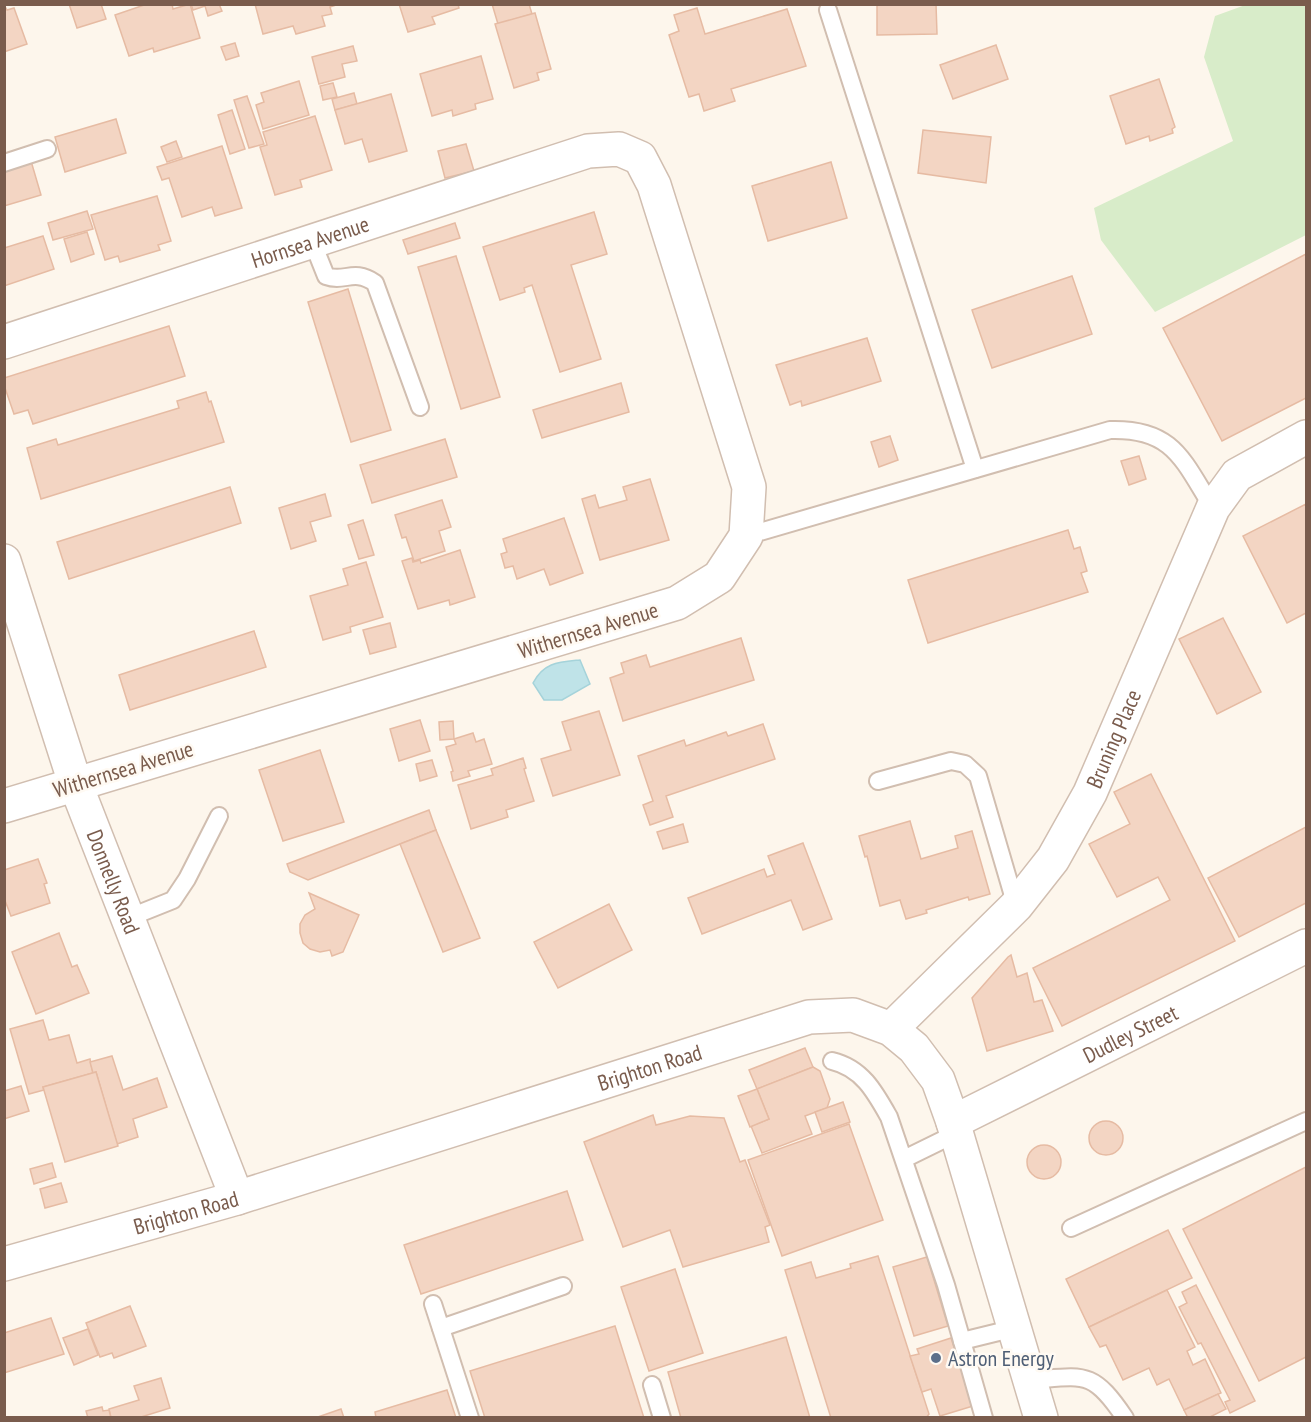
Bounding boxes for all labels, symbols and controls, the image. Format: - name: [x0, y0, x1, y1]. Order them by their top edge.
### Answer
- street label: Hornsea Avenue: [248, 210, 372, 274]
- street label: Withernsea Avenue: [515, 595, 661, 665]
- street label: Bruning Place: [1080, 685, 1147, 792]
- street label: Withernsea Avenue: [50, 734, 196, 804]
- street label: Donnelly Road: [81, 825, 146, 938]
- street label: Dudley Street: [1078, 998, 1182, 1069]
- street label: Brighton Road: [594, 1038, 705, 1097]
- street label: Brighton Road: [130, 1184, 241, 1241]
- place label: Astron Energy: [948, 1344, 1054, 1372]
- marker: Astron Energy: [929, 1351, 943, 1365]

